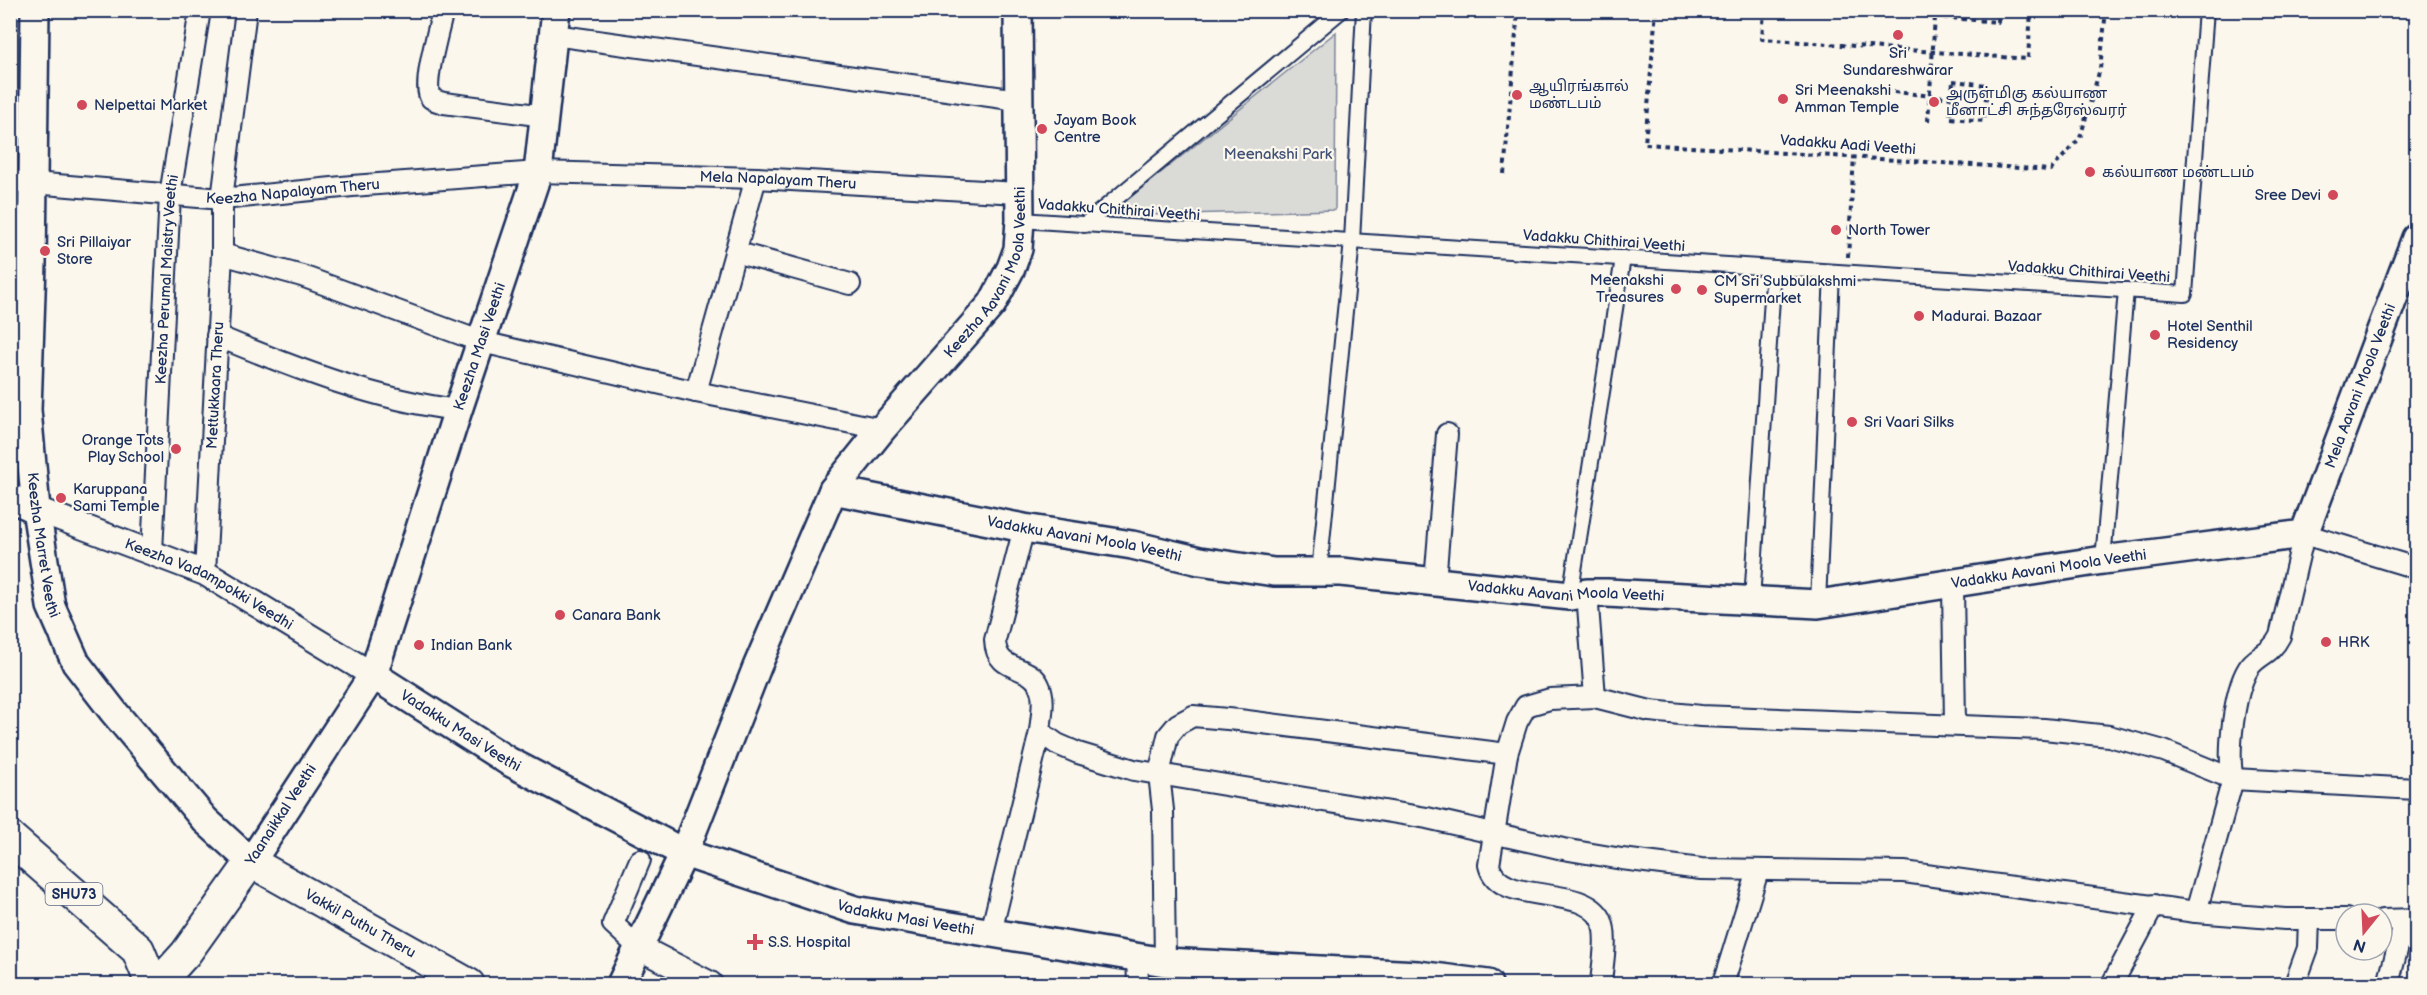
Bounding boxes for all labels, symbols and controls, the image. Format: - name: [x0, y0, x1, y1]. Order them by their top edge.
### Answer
- marker: Sri Sundareshwarar: [1891, 28, 1905, 42]
- place label: Sri Sundareshwarar: [1843, 44, 1954, 80]
- place label: ஆயிரங்கால் மண்டபம்: [1529, 77, 1629, 113]
- place label: Sri Meenakshi Amman Temple: [1795, 81, 1899, 117]
- place label: அருள்மிகு கல்யாண மீனாட்சி சுந்தரேஸ்வரர்: [1946, 84, 2127, 120]
- marker: ஆயிரங்கால் மண்டபம்: [1510, 88, 1524, 102]
- marker: Sri Meenakshi Amman Temple: [1776, 92, 1790, 106]
- marker: அருள்மிகு கல்யாண மீனாட்சி சுந்தரேஸ்வரர்: [1927, 95, 1941, 109]
- place label: Nelpettai Market: [94, 96, 208, 115]
- marker: Nelpettai Market: [75, 98, 89, 112]
- place label: Jayam Book Centre: [1054, 111, 1137, 147]
- marker: Jayam Book Centre: [1035, 122, 1049, 136]
- street label: Vadakku Aadi Veethi: [1779, 131, 1917, 159]
- park label: Meenakshi Park: [1224, 145, 1333, 164]
- place label: கல்யாண மண்டபம்: [2102, 163, 2254, 182]
- marker: கல்யாண மண்டபம்: [2083, 165, 2097, 179]
- street label: Mela Napalayam Theru: [699, 167, 857, 193]
- street label: Keezha Perumal Maistry Veethi: [151, 173, 183, 385]
- street label: Keezha Napalayam Theru: [205, 174, 381, 209]
- street label: Keezha Aavani Moola Veethi: [940, 186, 1030, 362]
- place label: Sree Devi: [2255, 186, 2321, 205]
- marker: Sree Devi: [2326, 188, 2340, 202]
- street label: Vadakku Chithirai Veethi: [1037, 195, 1201, 225]
- place label: North Tower: [1848, 221, 1931, 240]
- marker: North Tower: [1829, 223, 1843, 237]
- street label: Vadakku Chithirai Veethi: [1522, 226, 1686, 256]
- place label: Sri Pillaiyar Store: [57, 233, 131, 269]
- marker: Sri Pillaiyar Store: [38, 244, 52, 258]
- street label: Vadakku Chithirai Veethi: [2007, 257, 2171, 287]
- place label: Meenakshi Treasures: [1590, 271, 1665, 307]
- place label: CM Sri Subbulakshmi Supermarket: [1714, 272, 1856, 308]
- street label: Keezha Masi Veethi: [449, 280, 510, 413]
- marker: Meenakshi Treasures: [1669, 282, 1683, 296]
- marker: CM Sri Subbulakshmi Supermarket: [1695, 283, 1709, 297]
- street label: Mela Aavani Moola Veethi: [2320, 301, 2400, 471]
- place label: Madurai. Bazaar: [1931, 307, 2042, 326]
- marker: Madurai. Bazaar: [1912, 309, 1926, 323]
- place label: Hotel Senthil Residency: [2167, 317, 2253, 353]
- street label: Mettukkaara Theru: [202, 321, 228, 450]
- marker: Hotel Senthil Residency: [2148, 328, 2162, 342]
- place label: Sri Vaari Silks: [1864, 413, 1955, 432]
- marker: Sri Vaari Silks: [1845, 415, 1859, 429]
- place label: Orange Tots Play School: [82, 431, 165, 467]
- marker: Orange Tots Play School: [169, 442, 183, 456]
- street label: Keezha Marret Veethi: [23, 471, 64, 621]
- place label: Karuppana Sami Temple: [73, 480, 160, 516]
- marker: Karuppana Sami Temple: [54, 491, 68, 505]
- street label: Vadakku Aavani Moola Veethi: [985, 511, 1183, 566]
- street label: Keezha Vadampokki Veedhi: [122, 534, 297, 634]
- street label: Vadakku Aavani Moola Veethi: [1950, 545, 2148, 593]
- street label: Vadakku Aavani Moola Veethi: [1467, 576, 1665, 605]
- place label: Canara Bank: [572, 606, 661, 625]
- marker: Canara Bank: [553, 608, 567, 622]
- place label: HRK: [2338, 633, 2370, 652]
- marker: HRK: [2319, 635, 2333, 649]
- place label: Indian Bank: [431, 636, 512, 655]
- marker: Indian Bank: [412, 638, 426, 652]
- street label: Vadakku Masi Veethi: [397, 685, 524, 776]
- street label: Yaanaikkal Veethi: [241, 761, 321, 870]
- road number: SHU73: [46, 883, 103, 905]
- street label: Vakkil Puthu Theru: [301, 885, 419, 962]
- street label: Vadakku Masi Veethi: [834, 895, 976, 939]
- north arrow: [2334, 902, 2394, 962]
- marker: S.S. Hospital: [746, 933, 764, 951]
- place label: S.S. Hospital: [768, 933, 851, 952]
- text: N: [2351, 934, 2368, 956]

